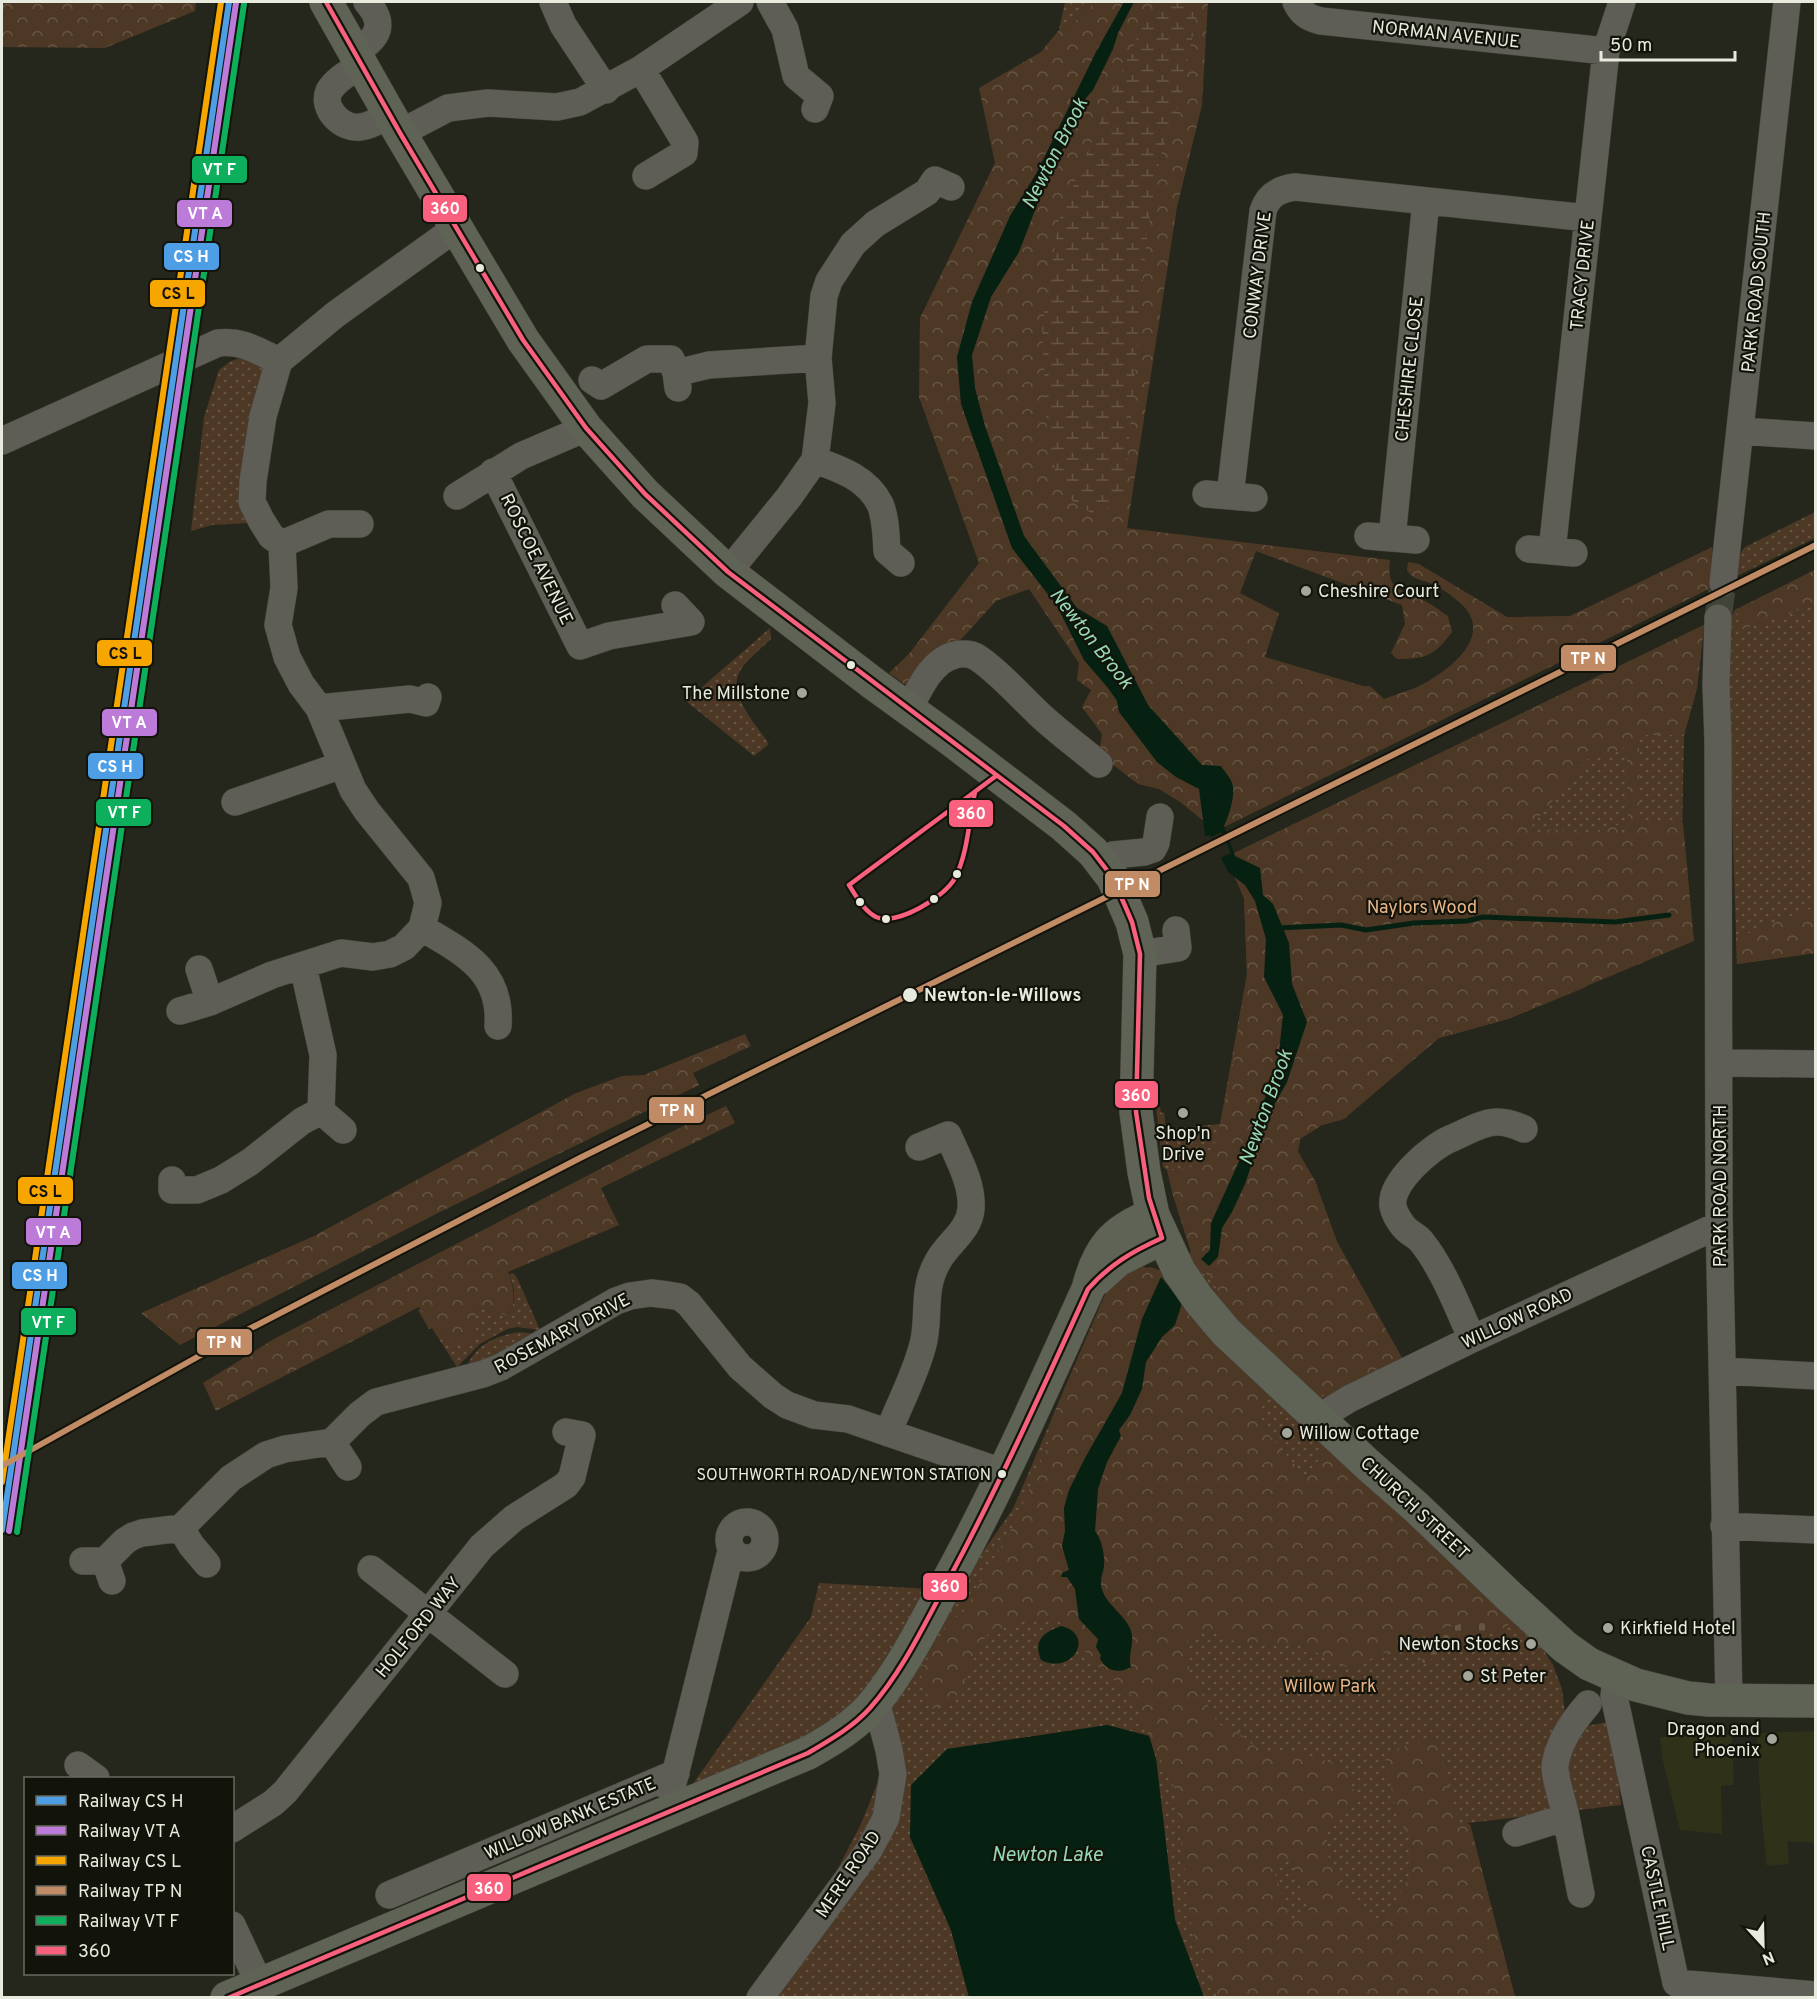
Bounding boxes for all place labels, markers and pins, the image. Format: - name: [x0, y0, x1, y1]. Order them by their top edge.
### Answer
- unlabelled marker: [474, 262, 486, 274]
- place label: Cheshire Court: [1318, 581, 1439, 604]
- marker: Cheshire Court: [1299, 584, 1313, 598]
- unlabelled marker: [845, 659, 857, 671]
- place label: The Millstone: [682, 683, 790, 706]
- marker: The Millstone: [795, 686, 809, 700]
- unlabelled marker: [951, 868, 963, 880]
- unlabelled marker: [928, 893, 940, 905]
- unlabelled marker: [854, 896, 866, 908]
- unlabelled marker: [880, 913, 892, 925]
- place label: Newton-le-Willows: [924, 985, 1081, 1008]
- marker: Newton-le-Willows: [901, 986, 919, 1004]
- marker: Shop'n Drive: [1176, 1106, 1190, 1120]
- place label: Shop'n Drive: [1155, 1123, 1211, 1167]
- place label: Willow Cottage: [1299, 1423, 1419, 1446]
- marker: Willow Cottage: [1280, 1426, 1294, 1440]
- place label: SOUTHWORTH ROAD/NEWTON STATION: [696, 1466, 991, 1486]
- marker: SOUTHWORTH ROAD/NEWTON STATION: [996, 1468, 1008, 1480]
- place label: Kirkfield Hotel: [1620, 1618, 1736, 1641]
- marker: Kirkfield Hotel: [1601, 1621, 1615, 1635]
- place label: Newton Stocks: [1399, 1634, 1519, 1657]
- marker: Newton Stocks: [1524, 1637, 1538, 1651]
- place label: St Peter: [1480, 1666, 1546, 1689]
- marker: St Peter: [1461, 1669, 1475, 1683]
- place label: Dragon and Phoenix: [1667, 1719, 1760, 1763]
- marker: Dragon and Phoenix: [1765, 1732, 1779, 1746]

